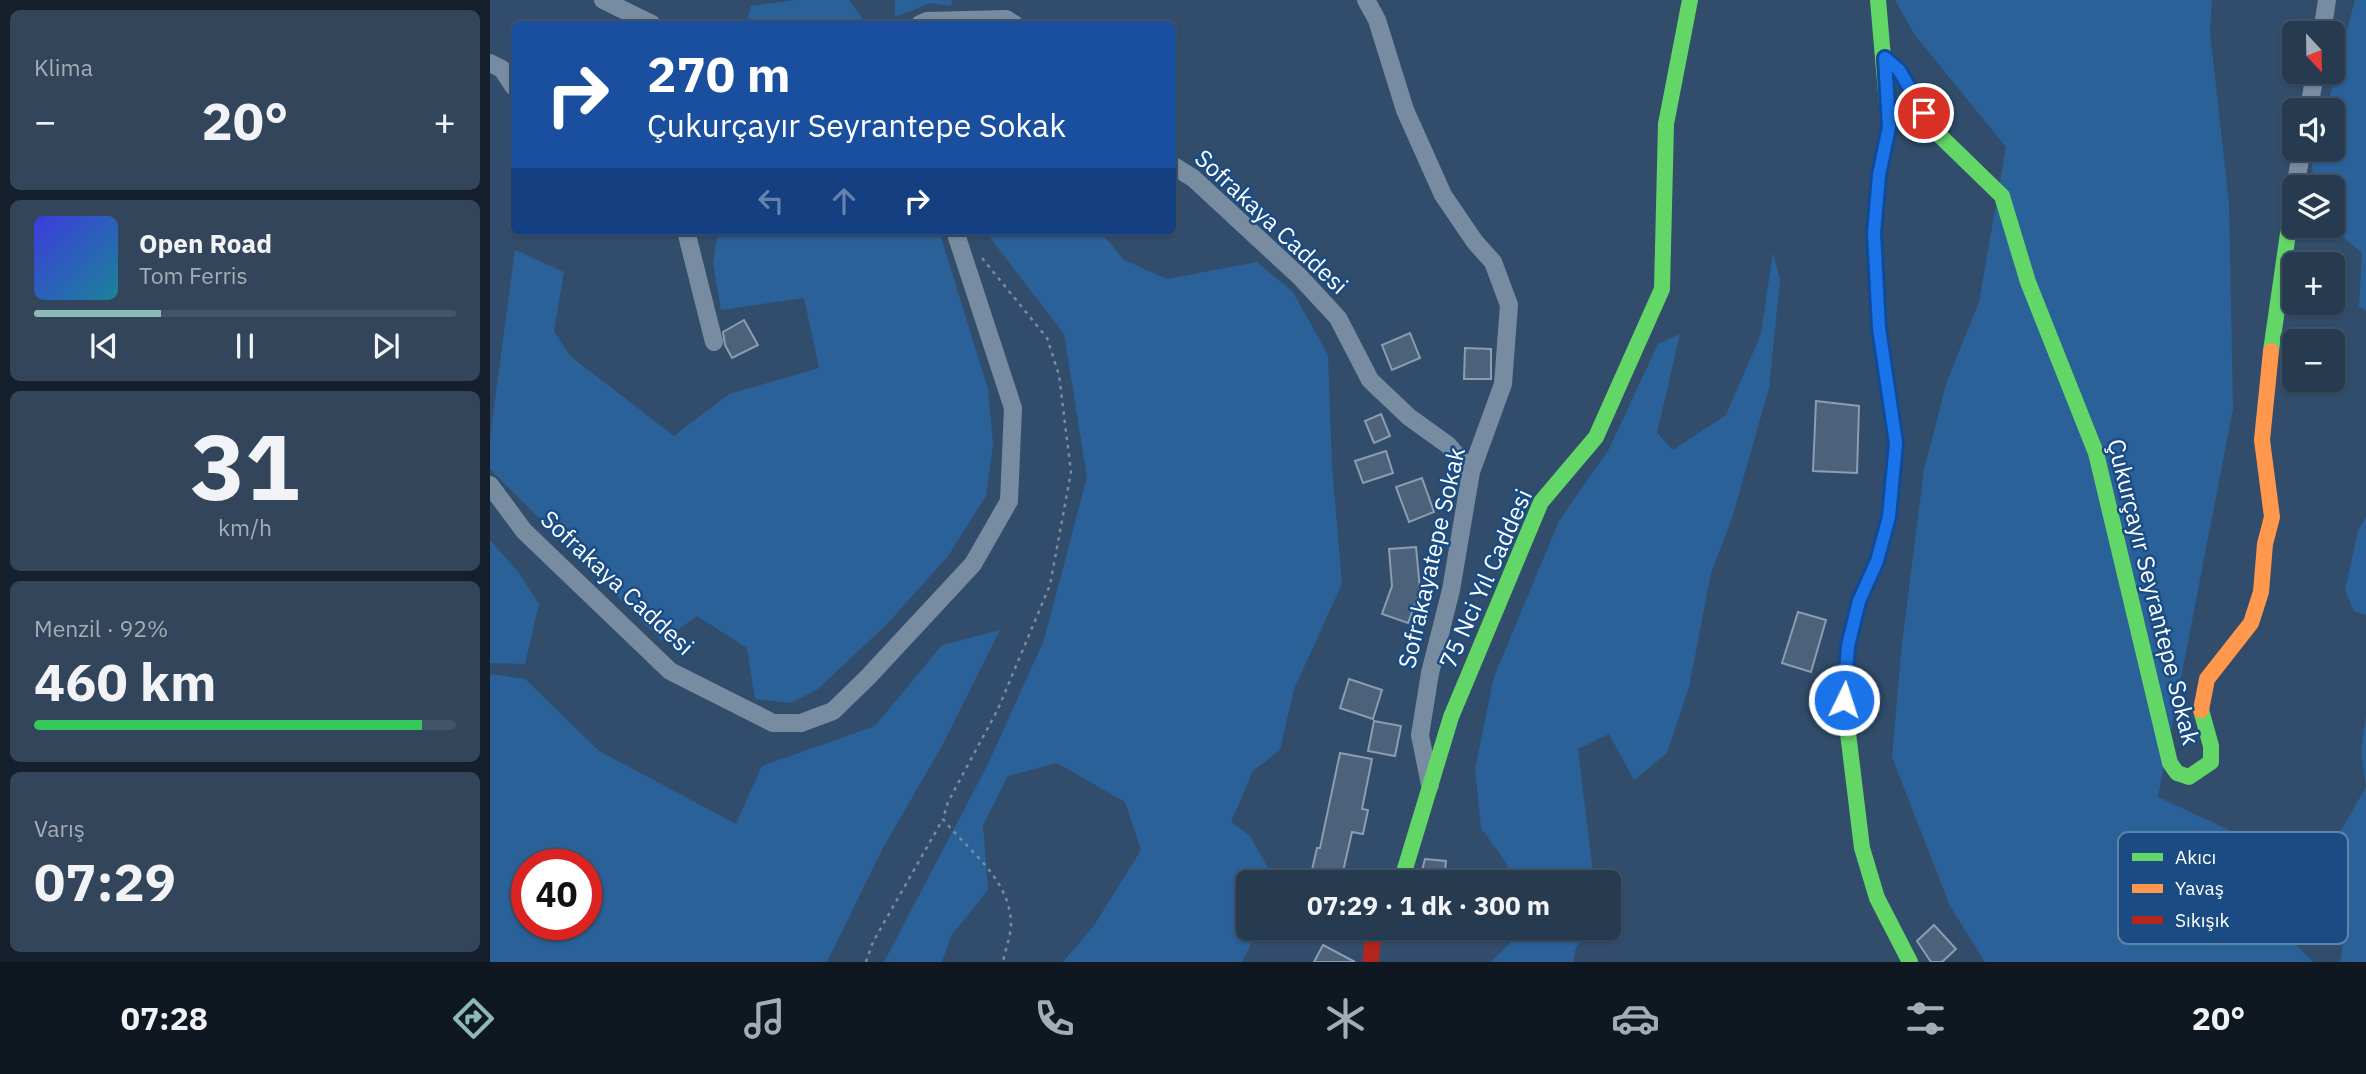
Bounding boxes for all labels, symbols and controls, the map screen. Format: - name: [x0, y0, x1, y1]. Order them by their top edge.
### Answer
- north arrow: [2282, 21, 2345, 84]
- map controls: [2282, 21, 2345, 392]
- text: 270 m: [647, 42, 791, 105]
- icon: right: [532, 49, 623, 140]
- text: Klima: [34, 52, 93, 82]
- pin: [1894, 83, 1954, 143]
- text: 20°: [202, 87, 288, 154]
- icon: arrive: [1905, 94, 1943, 132]
- text: −: [34, 96, 57, 145]
- text: +: [433, 96, 456, 145]
- button: sound: [2282, 98, 2345, 161]
- text: Çukurçayır Seyrantepe Sokak: [647, 104, 1066, 146]
- street label: Sofrakaya Caddesi: [1188, 142, 1355, 301]
- button: layers: [2282, 175, 2345, 238]
- icon: left: [752, 182, 790, 220]
- icon: ahead: [825, 182, 863, 220]
- icon: right: [898, 182, 936, 220]
- text: Open Road: [139, 226, 272, 260]
- button: +: [2282, 252, 2345, 315]
- text: Tom Ferris: [139, 260, 248, 290]
- icon: previous: [85, 327, 123, 365]
- icon: pause: [226, 327, 264, 365]
- icon: next: [367, 327, 405, 365]
- button: −: [2282, 329, 2345, 392]
- text: 31: [190, 407, 300, 525]
- street label: Çukurçayır Seyrantepe Sokak: [2100, 435, 2208, 748]
- street label: Sofrakayatepe Sokak: [1390, 444, 1472, 671]
- street label: 75 Nci Yıl Caddesi: [1431, 484, 1539, 673]
- street label: Sofrakaya Caddesi: [534, 503, 701, 662]
- text: km/h: [218, 512, 272, 542]
- text: Menzil · 92%: [34, 613, 168, 643]
- text: 460 km: [34, 648, 216, 715]
- position arrow: [1807, 663, 1881, 737]
- text: Varış: [34, 813, 85, 843]
- legend: [2118, 832, 2348, 944]
- text: Akıcı: [2175, 845, 2216, 869]
- text: 07:29: [34, 848, 176, 915]
- speed limit sign: 40: [511, 849, 602, 940]
- text: Yavaş: [2175, 876, 2224, 900]
- text: 07:29 · 1 dk · 300 m: [1307, 888, 1550, 922]
- text: Sıkışık: [2175, 908, 2230, 932]
- icon: directions: [449, 994, 498, 1043]
- icon: music: [740, 994, 789, 1043]
- icon: phone: [1030, 994, 1079, 1043]
- icon: climate: [1321, 994, 1370, 1043]
- icon: car: [1611, 994, 1660, 1043]
- icon: filters: [1901, 994, 1950, 1043]
- text: 07:28: [121, 997, 208, 1039]
- text: 20°: [2192, 997, 2245, 1039]

